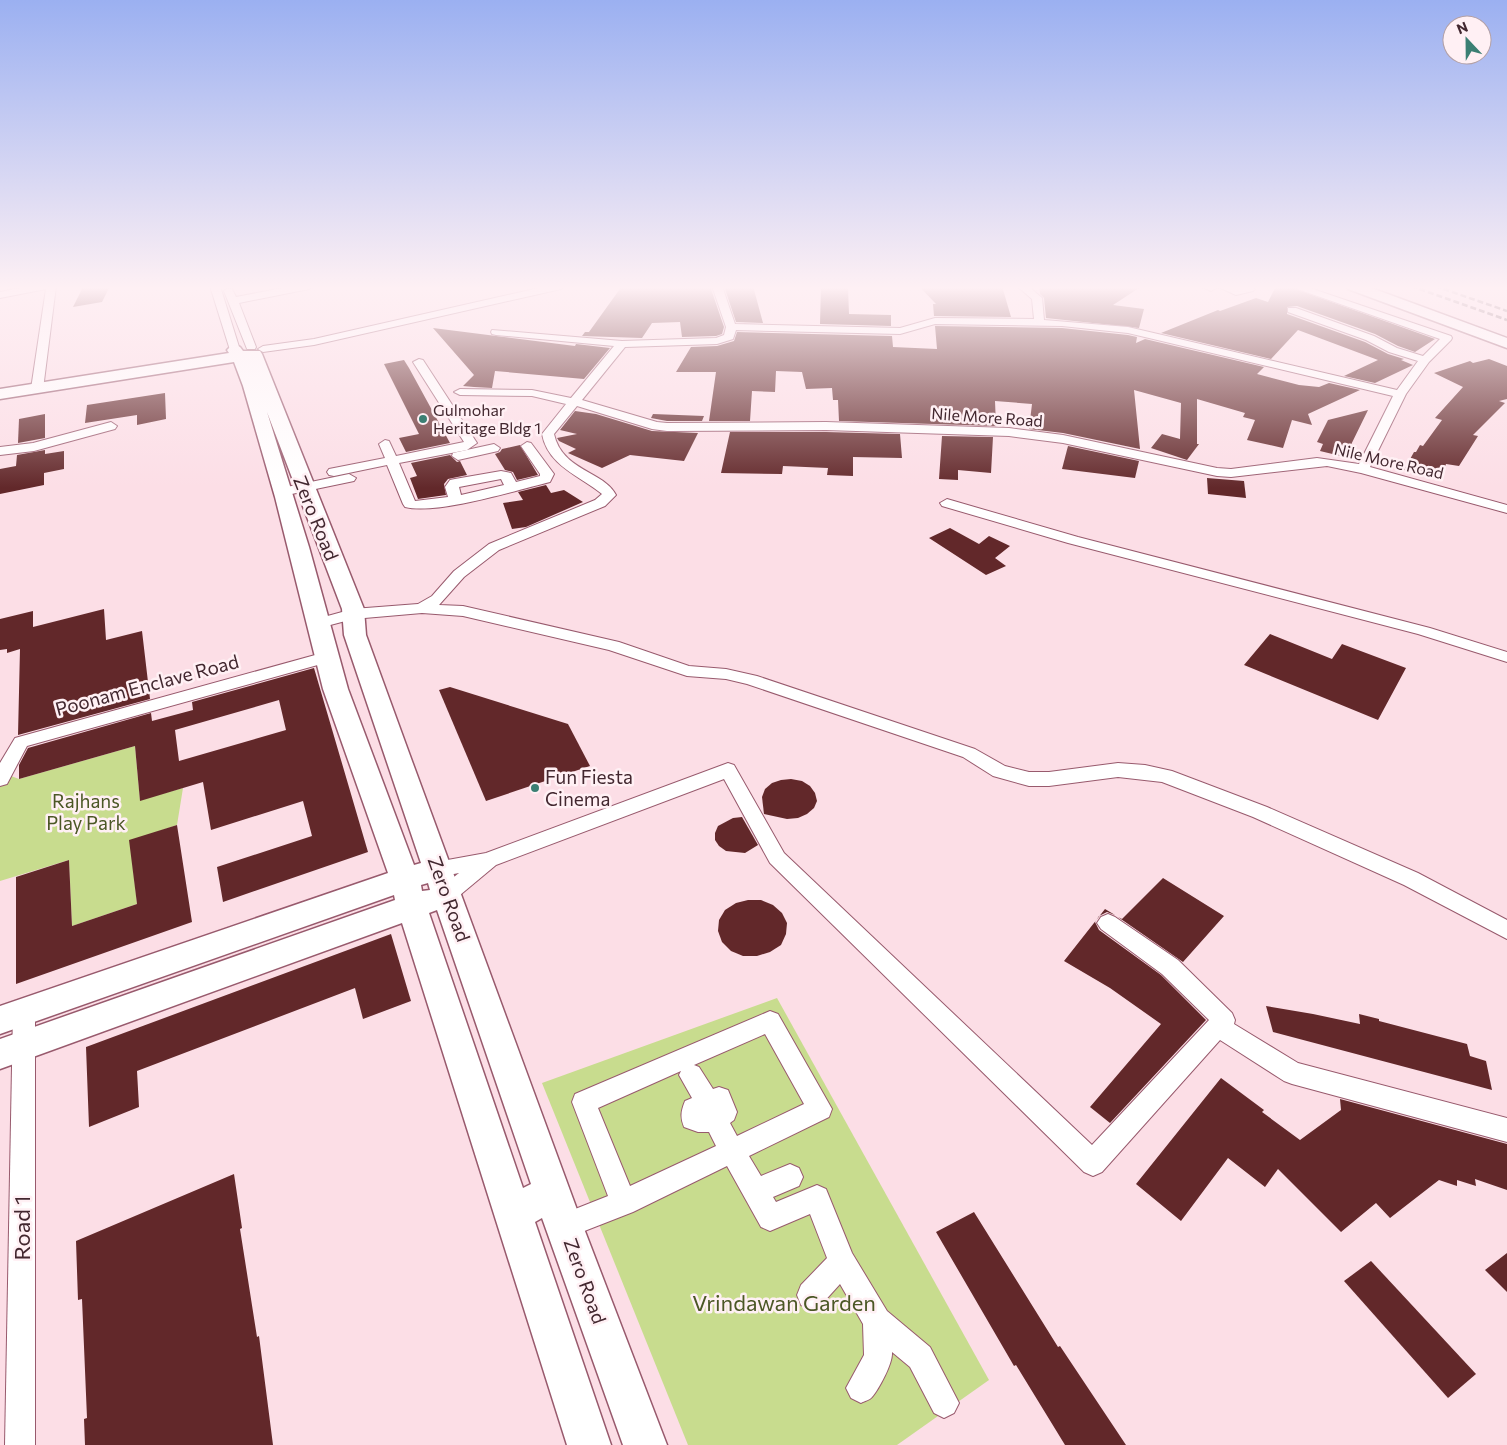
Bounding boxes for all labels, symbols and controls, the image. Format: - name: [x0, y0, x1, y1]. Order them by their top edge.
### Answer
- north arrow: [1442, 15, 1492, 65]
- text: N: [1454, 18, 1470, 37]
- place label: Gulmohar Heritage Bldg 1: [433, 400, 541, 437]
- street label: Nile More Road: [931, 403, 1043, 430]
- marker: Gulmohar Heritage Bldg 1: [417, 413, 429, 425]
- street label: Nile More Road: [1333, 439, 1446, 482]
- street label: Zero Road: [289, 472, 344, 564]
- street label: Poonam Enclave Road: [53, 649, 241, 720]
- place label: Fun Fiesta Cinema: [545, 765, 633, 810]
- marker: Fun Fiesta Cinema: [529, 782, 541, 794]
- park label: Rajhans Play Park: [46, 789, 126, 834]
- street label: Zero Road: [423, 853, 476, 945]
- street label: Road 1: [8, 1196, 35, 1261]
- street label: Zero Road: [559, 1235, 612, 1327]
- park label: Vrindawan Garden: [692, 1289, 876, 1316]

